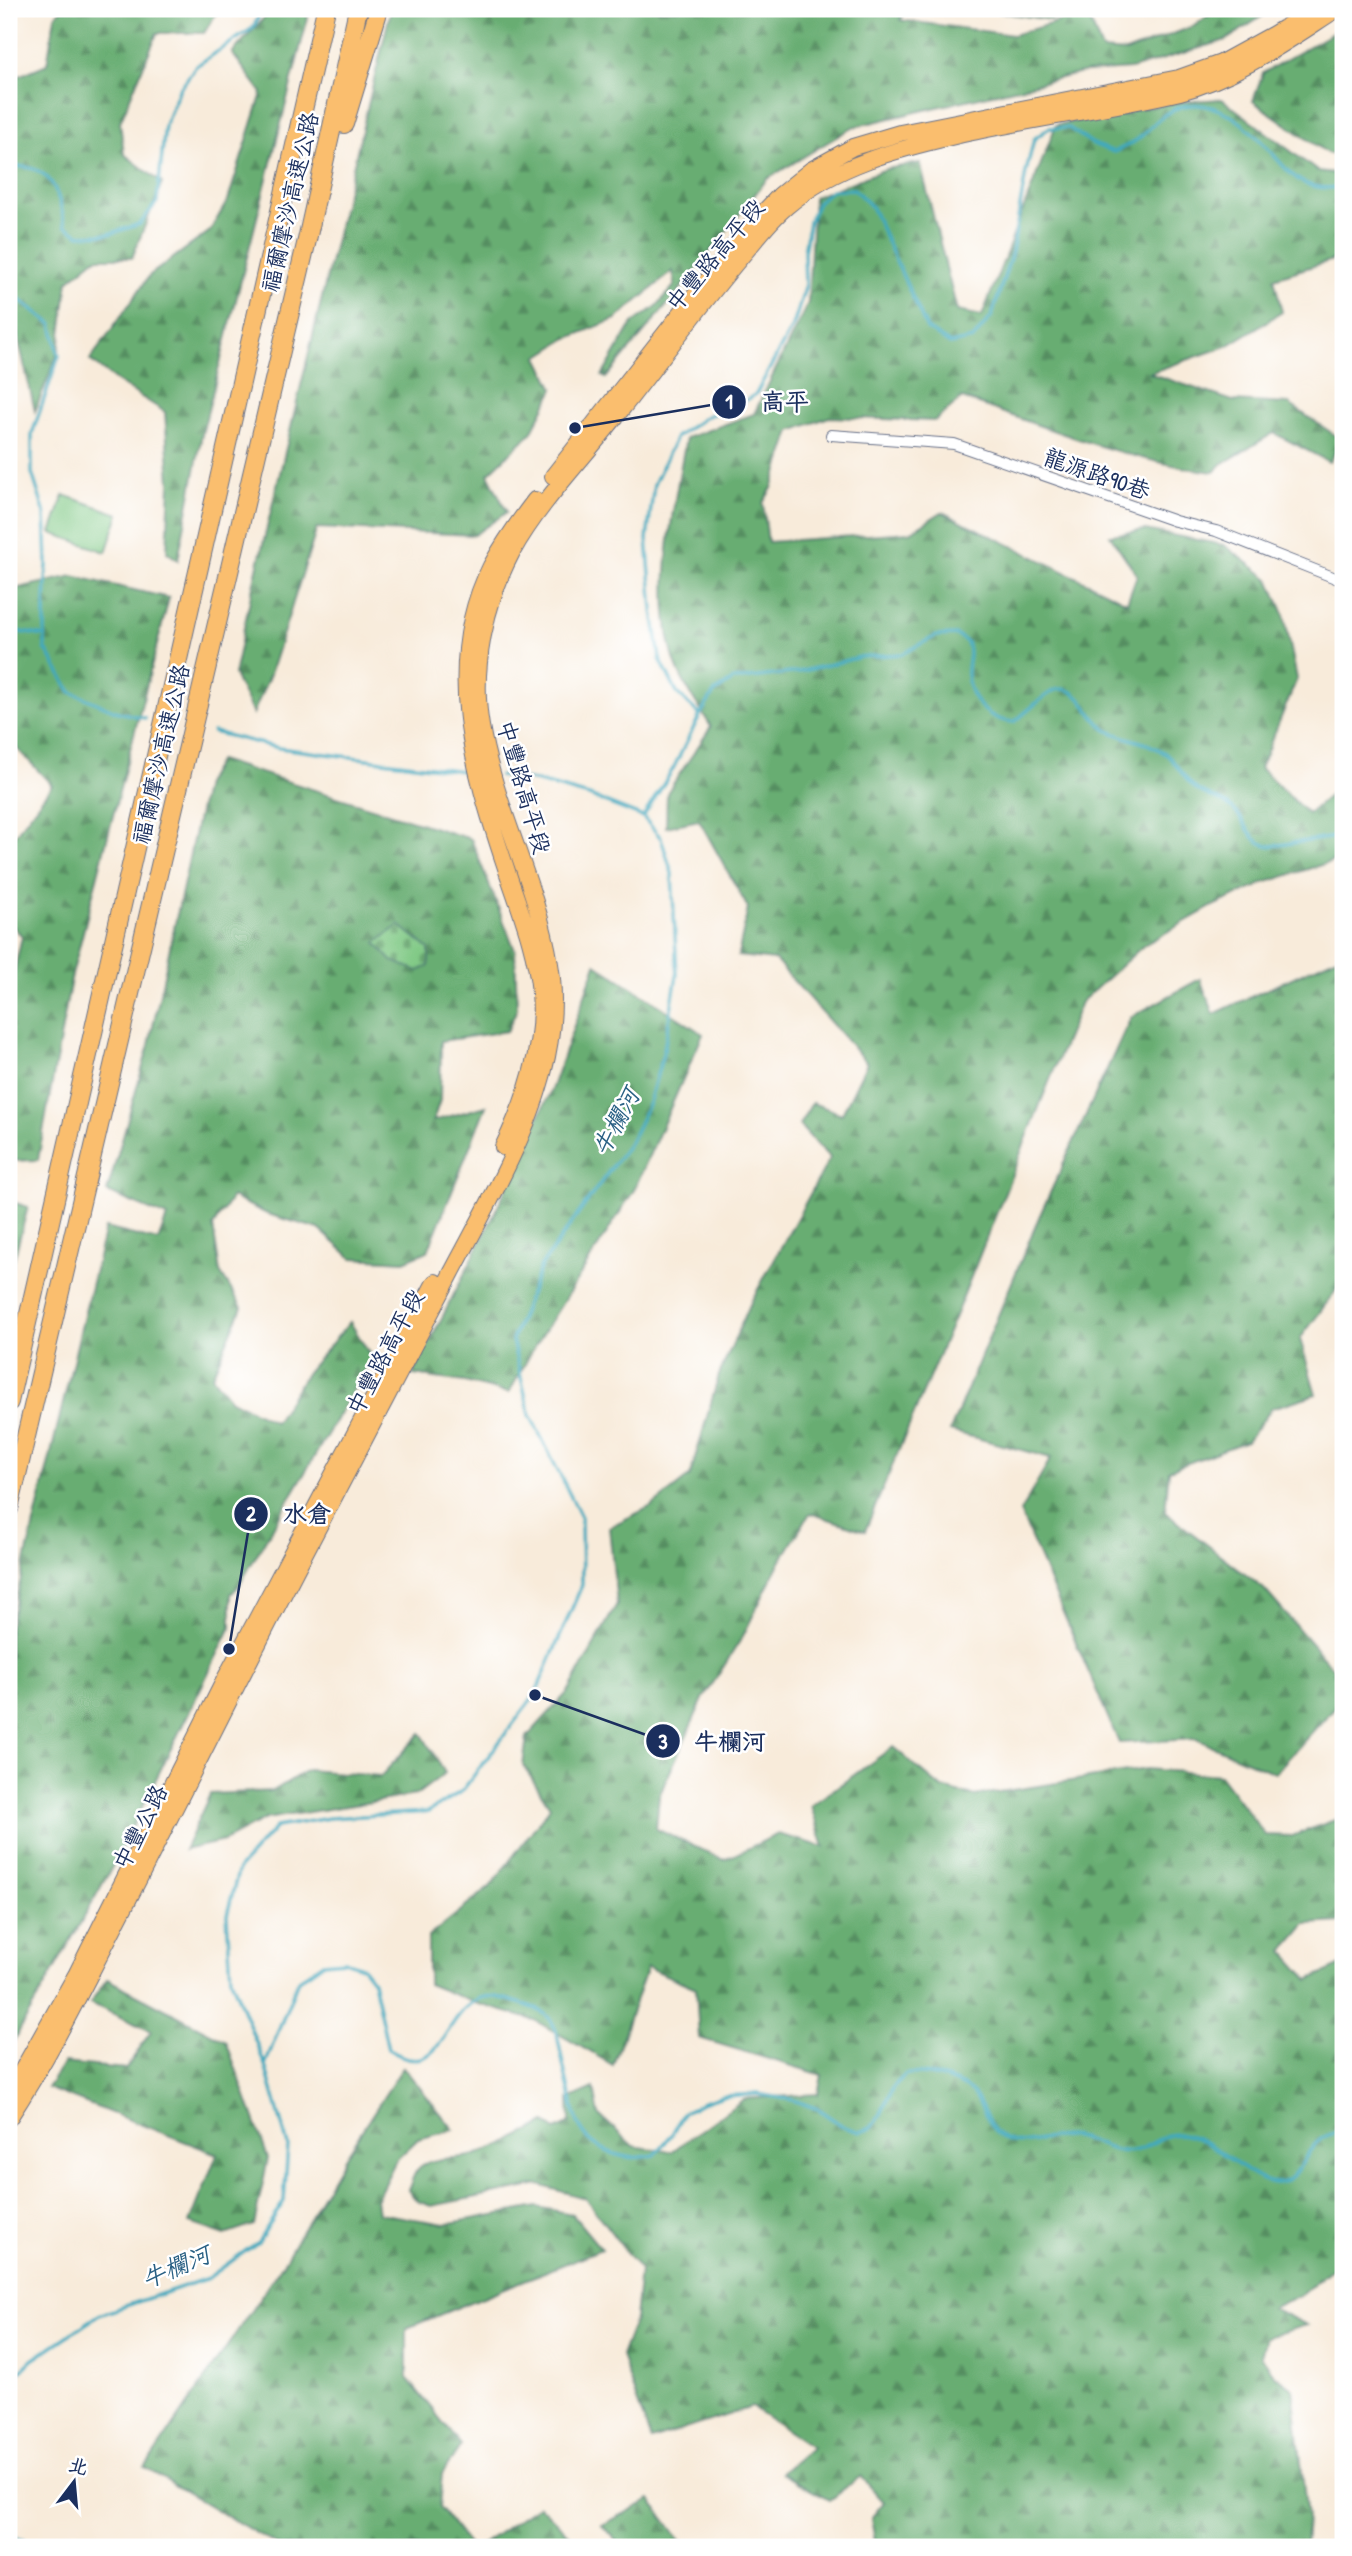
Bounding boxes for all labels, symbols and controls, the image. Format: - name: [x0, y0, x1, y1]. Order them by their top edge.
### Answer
- street label: 福爾摩沙高速公路: [254, 109, 325, 295]
- street label: 中豐路高平段: [658, 192, 771, 317]
- callout: 高平: [712, 379, 823, 424]
- text: 高平: [761, 385, 809, 417]
- text: 1: [725, 387, 733, 416]
- street label: 龍源路90巷: [1040, 441, 1156, 507]
- street label: 福爾摩沙高速公路: [125, 661, 196, 847]
- street label: 中豐路高平段: [491, 716, 558, 857]
- water label: 牛欄河: [584, 1079, 648, 1161]
- street label: 中豐路高平段: [338, 1284, 431, 1420]
- callout: 水倉: [234, 1492, 345, 1537]
- text: 水倉: [283, 1497, 331, 1529]
- text: 2: [246, 1499, 256, 1528]
- callout: 牛欄河: [645, 1719, 780, 1764]
- text: 牛欄河: [694, 1725, 766, 1757]
- text: 3: [658, 1727, 668, 1756]
- street label: 中豐公路: [105, 1779, 174, 1875]
- water label: 牛欄河: [136, 2236, 219, 2295]
- north arrow: [38, 2448, 108, 2518]
- text: 北: [66, 2451, 91, 2481]

